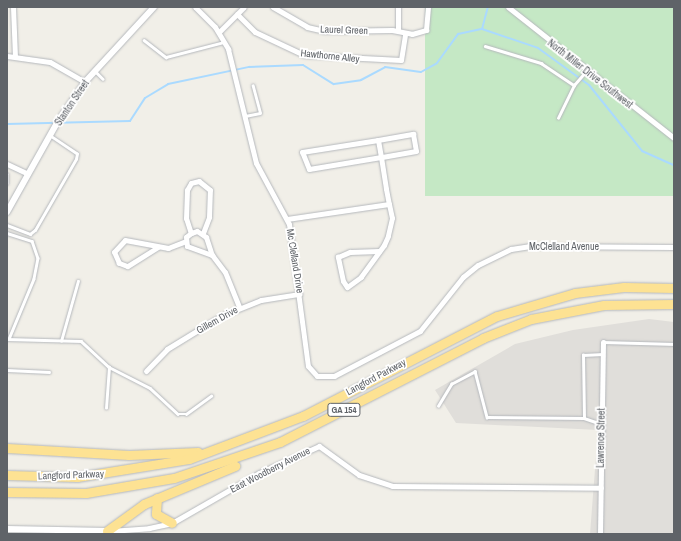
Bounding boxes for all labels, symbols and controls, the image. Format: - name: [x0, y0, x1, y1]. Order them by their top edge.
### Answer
- street label: Laurel Green: [320, 23, 368, 37]
- street label: North Miller Drive Southwest: [545, 37, 635, 111]
- street label: Hawthorne Alley: [300, 47, 360, 65]
- street label: Stanton Street: [52, 78, 92, 128]
- street label: Mc Clelland Drive: [284, 228, 306, 294]
- street label: McClelland Avenue: [529, 241, 599, 253]
- street label: Gillem Drive: [194, 304, 240, 336]
- street label: Langford Parkway: [344, 356, 408, 398]
- road number: GA 154: [327, 403, 361, 417]
- street label: Lawrence Street: [594, 408, 608, 468]
- street label: East Woodberry Avenue: [228, 445, 312, 495]
- street label: Langford Parkway: [38, 468, 104, 482]

